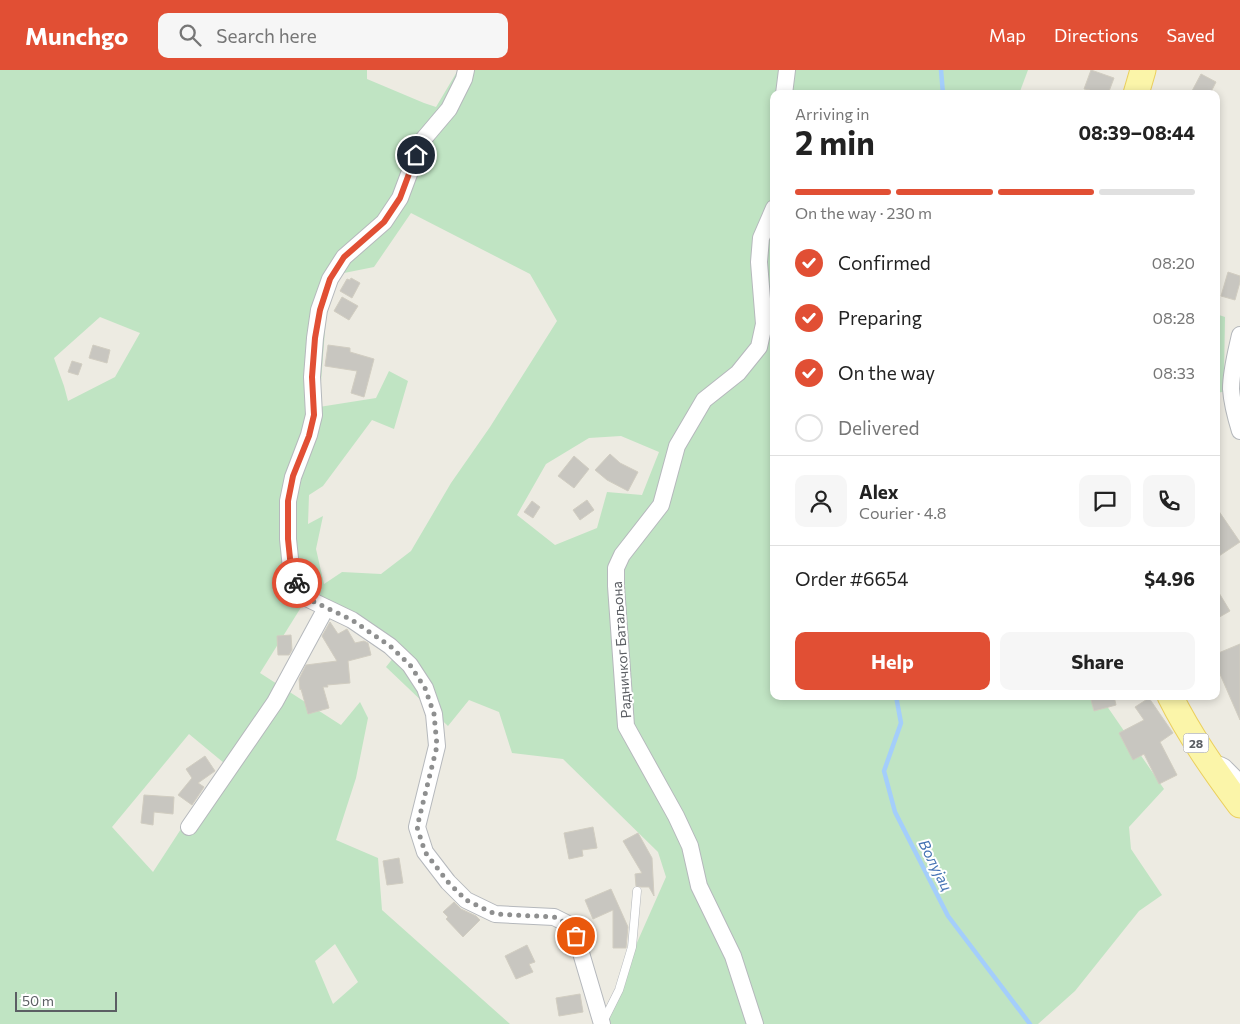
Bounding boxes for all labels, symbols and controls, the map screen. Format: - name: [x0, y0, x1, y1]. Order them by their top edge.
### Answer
- search box: [158, 13, 508, 58]
- text: Munchgo: [25, 21, 128, 50]
- icon: search: [176, 21, 204, 49]
- text: Search here: [216, 24, 317, 47]
- text: Map: [989, 24, 1026, 46]
- text: Directions: [1054, 24, 1138, 46]
- text: Saved: [1166, 24, 1215, 46]
- text: Arriving in: [795, 104, 869, 123]
- text: 08:39–08:44: [1078, 121, 1195, 144]
- text: 2 min: [795, 122, 875, 162]
- pin: [395, 134, 437, 176]
- icon: home: [402, 141, 430, 169]
- text: On the way · 230 m: [795, 203, 932, 222]
- icon: check: [795, 249, 823, 277]
- text: Confirmed: [838, 251, 931, 274]
- text: 08:20: [1152, 253, 1195, 272]
- icon: check: [795, 304, 823, 332]
- text: Preparing: [838, 306, 922, 329]
- text: 08:28: [1153, 308, 1195, 327]
- icon: check: [795, 359, 823, 387]
- text: On the way: [838, 361, 935, 384]
- text: 08:33: [1153, 363, 1195, 382]
- text: Delivered: [838, 416, 919, 439]
- button: person: [795, 475, 847, 527]
- button: chat: [1079, 475, 1131, 527]
- button: phone: [1143, 475, 1195, 527]
- text: Alex: [859, 480, 899, 503]
- text: Courier · 4.8: [859, 503, 946, 522]
- courier: [272, 558, 322, 608]
- text: Order #6654: [795, 567, 908, 590]
- text: $4.96: [1144, 567, 1195, 590]
- icon: bike: [283, 569, 311, 597]
- street label: Радничког Батаљона: [608, 581, 634, 719]
- button: Help: [795, 632, 990, 690]
- button: Share: [1000, 632, 1195, 690]
- road number: 28: [1184, 734, 1208, 752]
- water label: Волујац: [915, 836, 957, 894]
- pin: [555, 915, 597, 957]
- icon: bag: [562, 922, 590, 950]
- scale bar: [15, 989, 118, 1012]
- text: 50 m: [22, 992, 54, 1009]

